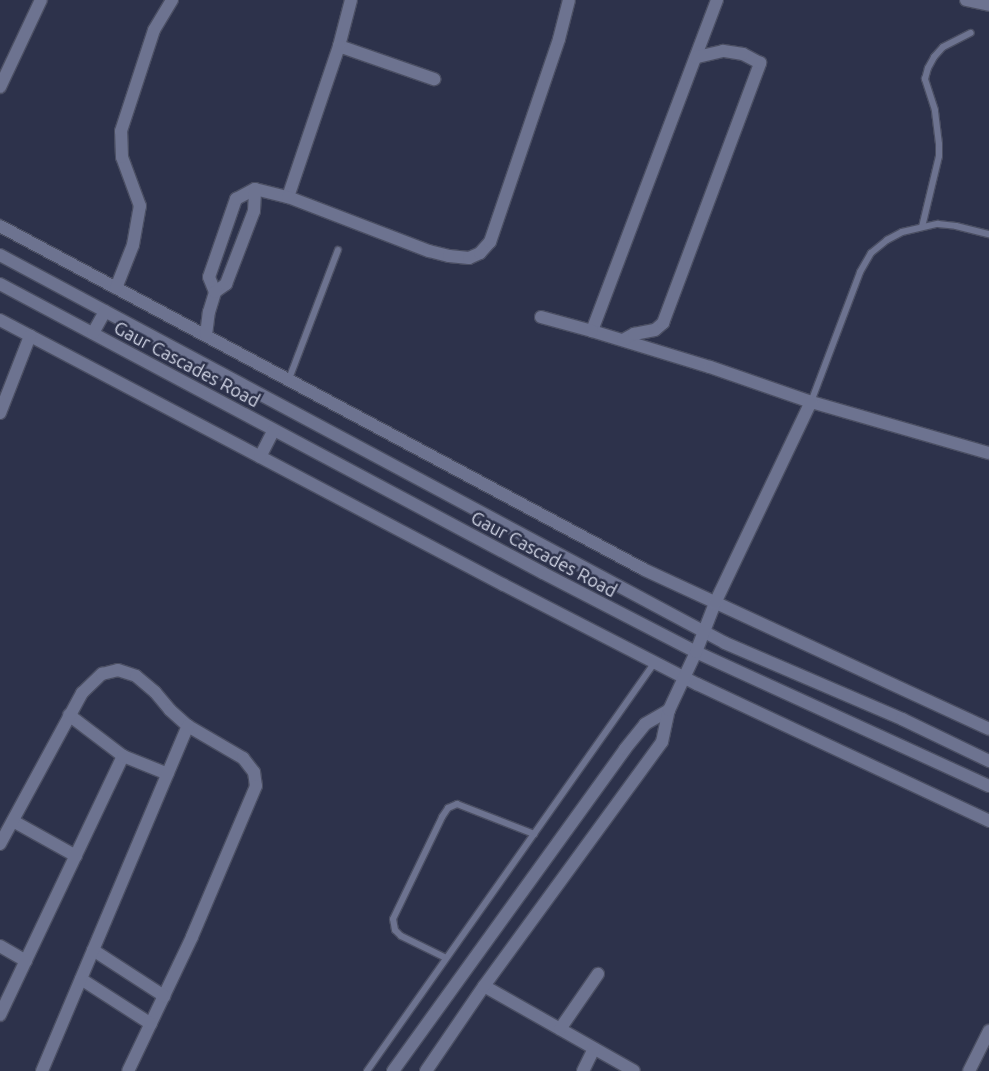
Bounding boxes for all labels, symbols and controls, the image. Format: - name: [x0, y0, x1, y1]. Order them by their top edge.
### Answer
- street label: Gaur Cascades Road: [110, 316, 264, 412]
- street label: Gaur Cascades Road: [467, 506, 621, 602]

